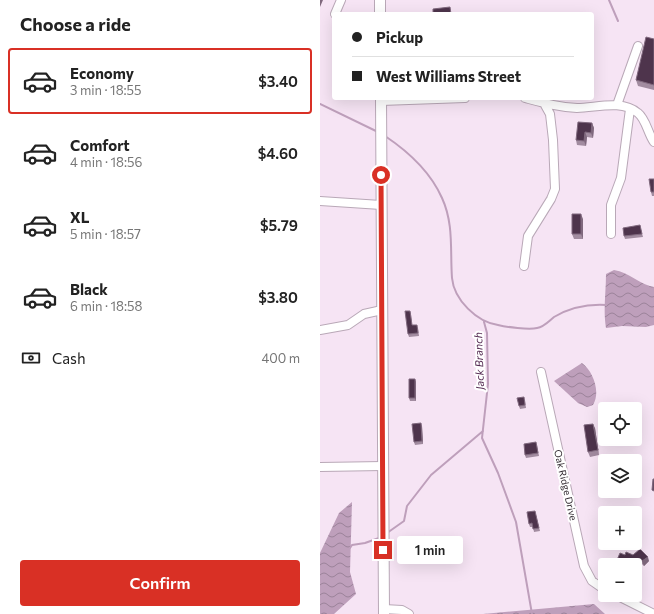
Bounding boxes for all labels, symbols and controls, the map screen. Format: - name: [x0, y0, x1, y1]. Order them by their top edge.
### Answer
- text: Choose a ride: [20, 13, 131, 35]
- text: Pickup: [376, 28, 423, 46]
- icon: car: [22, 63, 58, 99]
- text: Economy: [70, 64, 134, 82]
- text: West Williams Street: [376, 67, 521, 85]
- text: $3.40: [258, 72, 298, 90]
- text: 3 min · 18:55: [70, 82, 142, 98]
- icon: car: [22, 135, 58, 171]
- text: Comfort: [70, 136, 130, 154]
- text: $4.60: [258, 144, 298, 162]
- text: 4 min · 18:56: [70, 154, 142, 170]
- route start: [372, 166, 390, 184]
- icon: car: [22, 207, 58, 243]
- text: XL: [70, 208, 89, 226]
- text: $5.79: [260, 216, 298, 234]
- text: 5 min · 18:57: [70, 226, 141, 242]
- icon: car: [22, 279, 58, 315]
- text: Black: [70, 280, 108, 298]
- text: $3.80: [258, 288, 298, 306]
- text: 6 min · 18:58: [70, 298, 142, 314]
- water label: Jack Branch: [471, 332, 487, 391]
- icon: cash: [20, 347, 42, 369]
- text: Cash: [52, 349, 86, 367]
- text: 400 m: [261, 350, 300, 366]
- map controls: [598, 402, 642, 602]
- button: locate: [598, 402, 642, 446]
- street label: Oak Ridge Drive: [552, 448, 580, 522]
- button: layers: [598, 454, 642, 498]
- button: +: [598, 506, 642, 550]
- callout: 1 min: [397, 536, 463, 564]
- route end: [374, 541, 392, 559]
- text: 1 min: [415, 542, 445, 558]
- button: −: [598, 558, 642, 602]
- button: Confirm: [20, 560, 300, 606]

